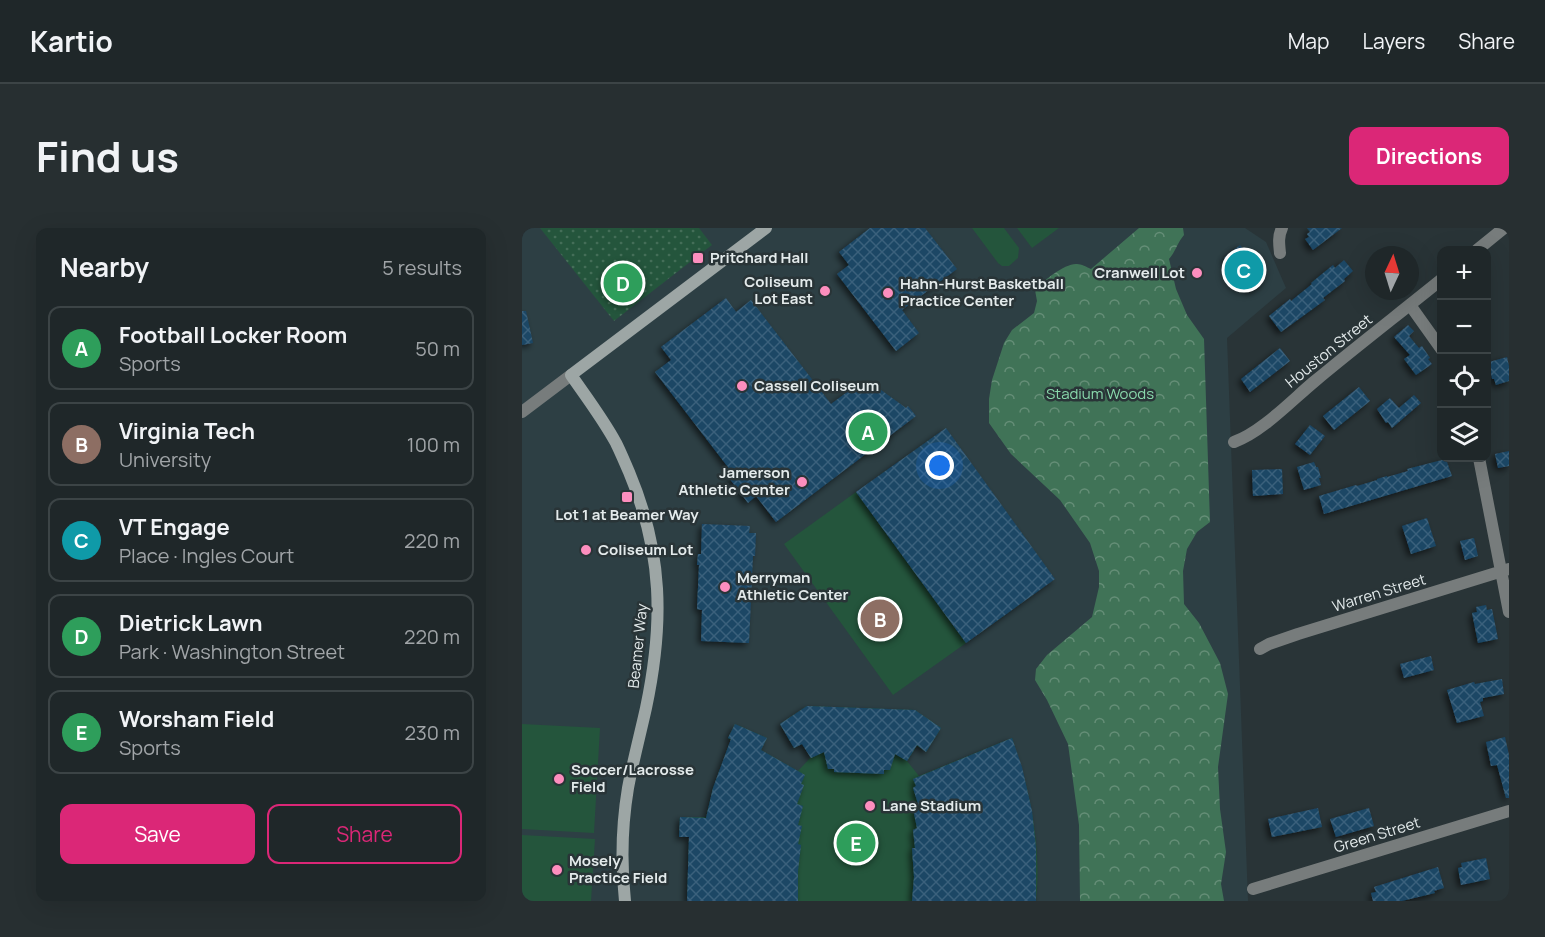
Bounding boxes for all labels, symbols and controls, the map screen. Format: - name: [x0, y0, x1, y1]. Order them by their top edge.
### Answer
- text: Kartio: [30, 22, 113, 60]
- text: Map: [1288, 27, 1329, 55]
- text: Layers: [1362, 27, 1425, 55]
- text: Share: [1458, 27, 1515, 55]
- text: Find us: [36, 127, 179, 185]
- button: Directions: [1349, 127, 1509, 185]
- north arrow: [1365, 246, 1419, 300]
- map controls: [1437, 246, 1491, 462]
- button: +: [1437, 246, 1491, 300]
- place label: Pritchard Hall: [710, 247, 808, 268]
- pin: C: [1224, 248, 1264, 292]
- text: Nearby: [60, 249, 149, 285]
- marker: Pritchard Hall: [691, 251, 705, 265]
- text: 5 results: [382, 254, 462, 281]
- pin: D: [604, 260, 642, 306]
- place label: Cranwell Lot: [1094, 262, 1185, 283]
- marker: Cranwell Lot: [1190, 266, 1204, 280]
- place label: Coliseum Lot East: [744, 271, 813, 309]
- place label: Hahn-Hurst Basketball Practice Center: [900, 273, 1064, 311]
- marker: Coliseum Lot East: [818, 284, 832, 298]
- marker: Hahn-Hurst Basketball Practice Center: [881, 286, 895, 300]
- button: −: [1437, 300, 1491, 354]
- street label: Houston Street: [1281, 309, 1377, 392]
- text: Football Locker Room: [119, 320, 347, 350]
- text: A: [75, 335, 88, 362]
- text: 50 m: [415, 335, 460, 362]
- text: Sports: [119, 350, 181, 377]
- button: locate: [1437, 354, 1491, 408]
- place label: Cassell Coliseum: [754, 375, 879, 396]
- marker: Cassell Coliseum: [735, 379, 749, 393]
- park label: Stadium Woods: [1046, 383, 1154, 404]
- button: layers: [1437, 408, 1491, 462]
- pin: A: [848, 410, 888, 454]
- text: Virginia Tech: [119, 416, 255, 446]
- text: B: [75, 431, 88, 458]
- text: 100 m: [407, 431, 460, 458]
- text: University: [119, 446, 211, 473]
- your location: [925, 451, 954, 480]
- place label: Jamerson Athletic Center: [678, 462, 790, 500]
- marker: Jamerson Athletic Center: [795, 475, 809, 489]
- marker: Lot 1 at Beamer Way: [620, 490, 634, 504]
- place label: Lot 1 at Beamer Way: [555, 504, 699, 525]
- text: VT Engage: [119, 512, 230, 542]
- text: C: [74, 527, 89, 554]
- text: 220 m: [404, 527, 460, 554]
- place label: Coliseum Lot: [598, 539, 694, 560]
- text: Place · Ingles Court: [119, 542, 294, 569]
- marker: Coliseum Lot: [579, 543, 593, 557]
- place label: Merryman Athletic Center: [737, 567, 849, 605]
- street label: Warren Street: [1329, 568, 1428, 617]
- marker: Merryman Athletic Center: [718, 580, 732, 594]
- pin: B: [860, 596, 900, 642]
- street label: Beamer Way: [623, 602, 652, 689]
- text: Dietrick Lawn: [119, 608, 263, 638]
- text: D: [74, 623, 89, 650]
- text: 220 m: [404, 623, 460, 650]
- text: Park · Washington Street: [119, 638, 345, 665]
- text: Worsham Field: [119, 704, 274, 734]
- text: E: [76, 719, 87, 746]
- text: 230 m: [404, 719, 460, 746]
- text: Sports: [119, 734, 181, 761]
- place label: Soccer/Lacrosse Field: [571, 759, 694, 797]
- marker: Soccer/Lacrosse Field: [552, 772, 566, 786]
- place label: Lane Stadium: [882, 795, 981, 816]
- marker: Lane Stadium: [863, 799, 877, 813]
- button: Save: [60, 804, 255, 864]
- button: Share: [267, 804, 462, 864]
- street label: Green Street: [1331, 811, 1423, 858]
- pin: E: [836, 820, 876, 866]
- place label: Mosely Practice Field: [569, 850, 667, 888]
- marker: Mosely Practice Field: [550, 863, 564, 877]

